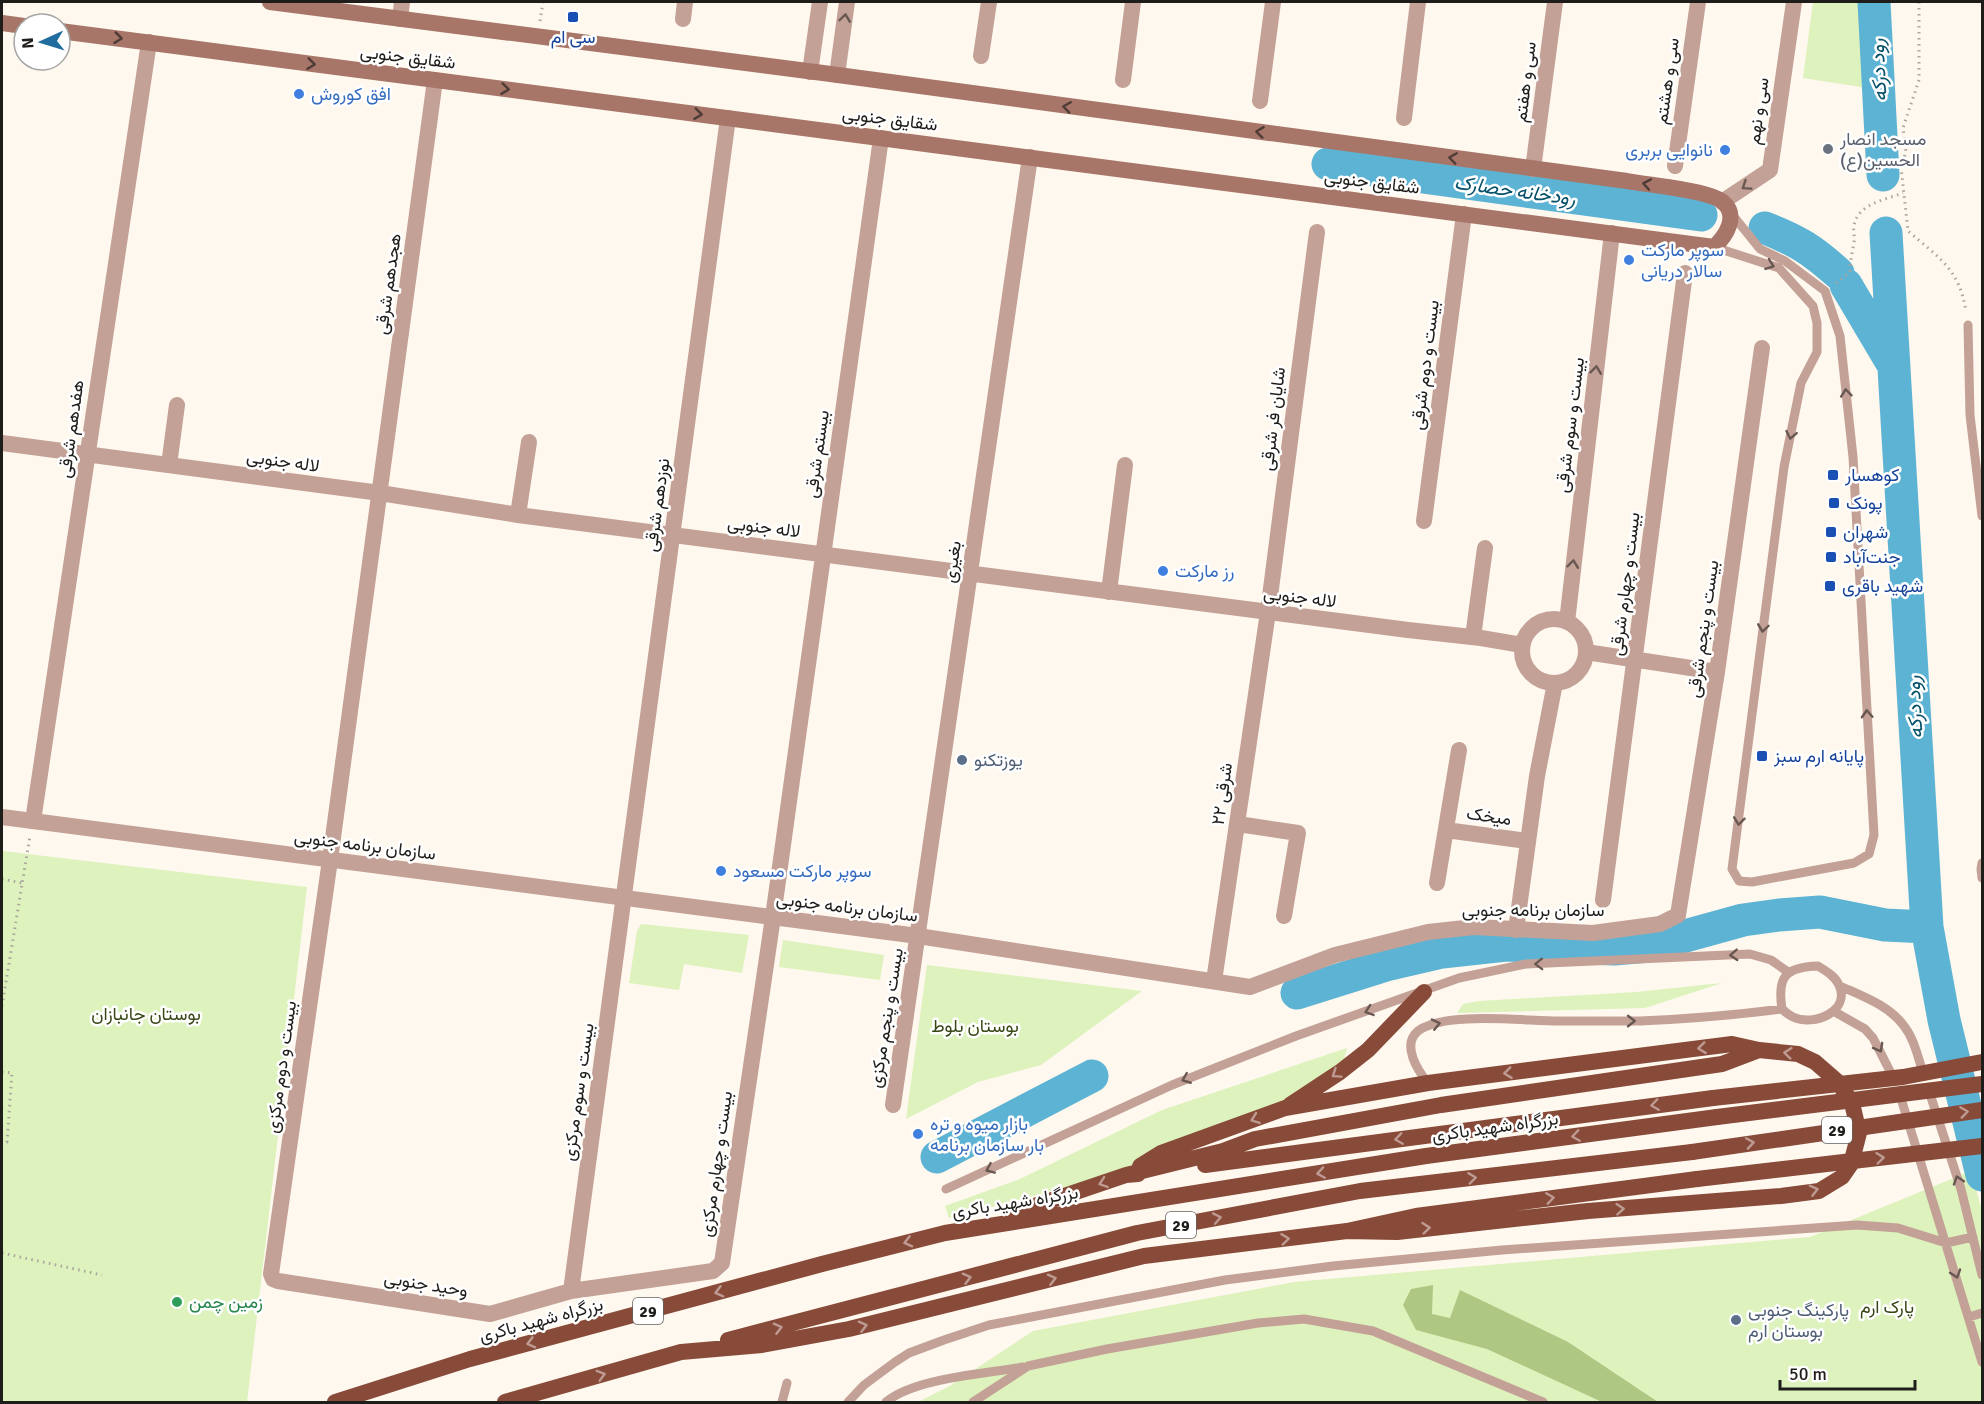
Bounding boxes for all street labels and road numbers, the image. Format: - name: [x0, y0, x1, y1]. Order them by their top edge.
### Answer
- street label: سی و هشتم: [1650, 36, 1685, 126]
- street label: شقایق جنوبی: [359, 40, 457, 74]
- street label: سی و هفتم: [1509, 40, 1542, 124]
- street label: سی و نهم: [1742, 76, 1775, 146]
- street label: شقایق جنوبی: [841, 102, 939, 136]
- street label: شقایق جنوبی: [1323, 165, 1421, 199]
- street label: هجدهم شرقی: [370, 232, 407, 336]
- street label: بیست و دوم شرقی: [1406, 299, 1445, 431]
- street label: بیست و سوم شرقی: [1551, 356, 1590, 494]
- street label: شایان فر شرقی: [1256, 366, 1290, 472]
- street label: هفدهم شرقی: [53, 379, 90, 480]
- street label: بیستم شرقی: [800, 409, 835, 500]
- street label: لاله جنوبی: [245, 445, 321, 477]
- street label: نوزدهم شرقی: [640, 457, 675, 553]
- street label: بیست و چهارم شرقی: [1605, 511, 1646, 657]
- street label: لاله جنوبی: [726, 512, 802, 542]
- street label: بغیری: [938, 539, 966, 585]
- street label: بیست و پنجم شرقی: [1682, 559, 1725, 699]
- street label: لاله جنوبی: [1262, 582, 1338, 612]
- street label: ۲۲ شرقی: [1207, 761, 1237, 827]
- street label: میخک: [1465, 802, 1513, 830]
- street label: سازمان برنامه جنوبی: [293, 825, 437, 865]
- street label: سازمان برنامه جنوبی: [775, 887, 919, 927]
- street label: سازمان برنامه جنوبی: [1462, 899, 1604, 921]
- street label: بیست و پنجم مرکزی: [864, 946, 909, 1090]
- street label: بیست و دوم مرکزی: [261, 999, 302, 1135]
- street label: بیست و سوم مرکزی: [557, 1022, 600, 1163]
- street label: بیست و چهارم مرکزی: [695, 1090, 738, 1239]
- street label: بزرگراه شهید باکری: [1430, 1107, 1560, 1147]
- road number: 29: [1822, 1117, 1852, 1143]
- street label: بزرگراه شهید باکری: [950, 1181, 1080, 1223]
- road number: 29: [1166, 1212, 1196, 1238]
- street label: وحید جنوبی: [382, 1266, 470, 1302]
- street label: بزرگراه شهید باکری: [477, 1293, 605, 1347]
- road number: 29: [633, 1298, 663, 1324]

